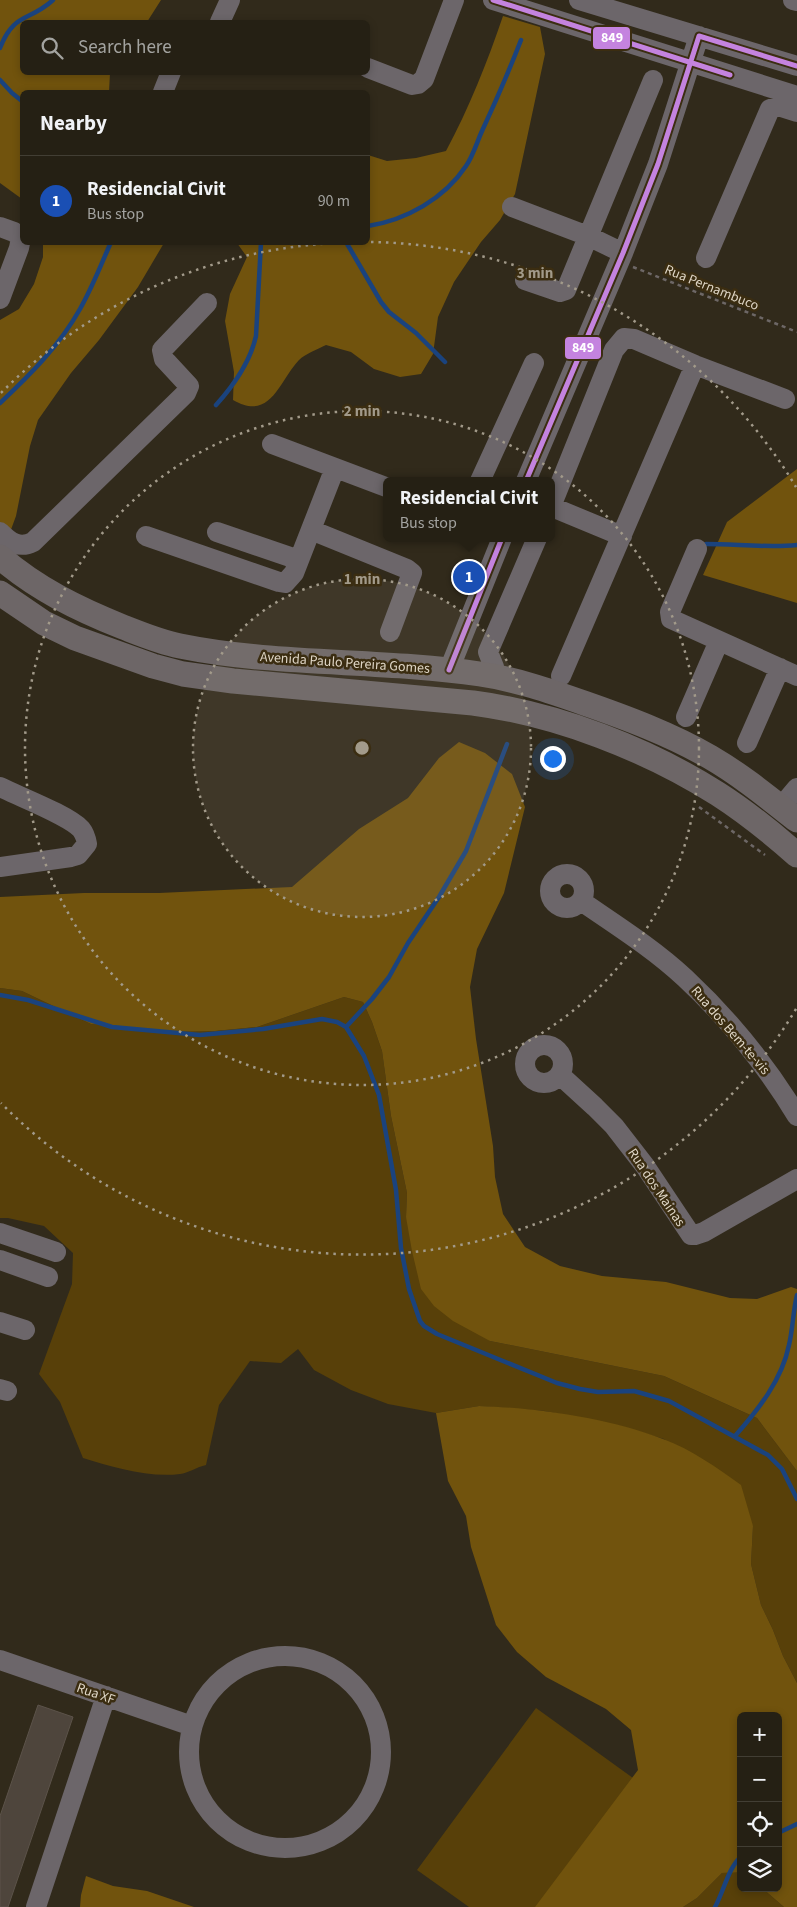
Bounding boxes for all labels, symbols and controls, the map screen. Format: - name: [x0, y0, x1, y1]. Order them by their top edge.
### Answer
- search box: [20, 20, 370, 75]
- line badge: 849: [592, 26, 631, 50]
- text: 849: [601, 28, 623, 48]
- icon: search: [38, 34, 66, 62]
- text: Search here: [78, 34, 172, 61]
- text: Nearby: [40, 108, 107, 138]
- text: Residencial Civit: [87, 176, 226, 203]
- text: 1: [52, 190, 60, 212]
- text: 90 m: [318, 190, 350, 212]
- text: Bus stop: [87, 203, 144, 225]
- street label: Rua Pernambuco: [661, 260, 762, 316]
- text: 3 min: [517, 263, 553, 284]
- line badge: 849: [564, 336, 602, 360]
- text: 849: [572, 338, 594, 358]
- text: 2 min: [344, 401, 380, 422]
- popup: [383, 477, 555, 542]
- text: Residencial Civit: [400, 485, 538, 512]
- text: Bus stop: [400, 512, 457, 534]
- pin: 1: [453, 558, 485, 596]
- text: 1 min: [344, 569, 380, 590]
- street label: Avenida Paulo Pereira Gomes: [259, 647, 431, 679]
- centre of rings: [353, 739, 371, 757]
- your location: [540, 746, 566, 772]
- street label: Rua dos Bem-te-vis: [686, 982, 775, 1080]
- street label: Rua dos Mainas: [623, 1144, 690, 1231]
- street label: Rua XF: [74, 1678, 118, 1710]
- map controls: [737, 1712, 782, 1892]
- button: +: [737, 1712, 782, 1757]
- button: −: [737, 1757, 782, 1802]
- button: locate: [737, 1802, 782, 1847]
- button: layers: [737, 1847, 782, 1892]

